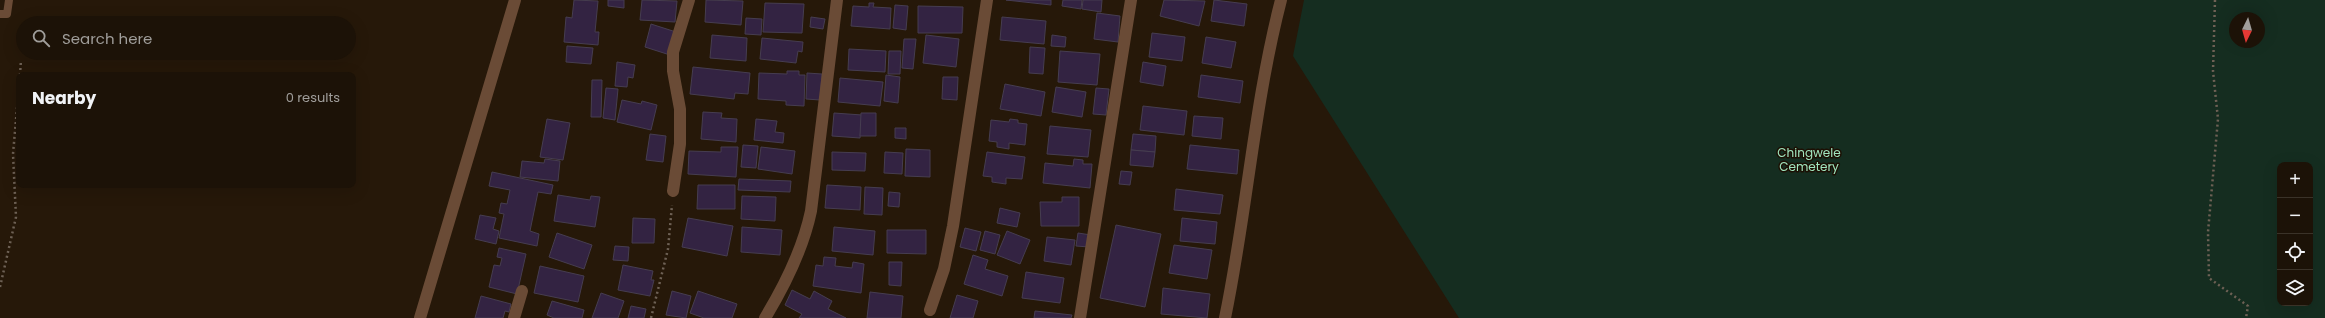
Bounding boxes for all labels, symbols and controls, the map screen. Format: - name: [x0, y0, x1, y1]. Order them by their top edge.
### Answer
- north arrow: [2229, 12, 2265, 48]
- search box: [16, 16, 356, 60]
- icon: search: [30, 27, 52, 49]
- text: Search here: [62, 28, 152, 49]
- text: Nearby: [32, 86, 96, 110]
- text: 0 results: [286, 88, 340, 107]
- park label: Chingwele Cemetery: [1777, 144, 1841, 175]
- map controls: [2277, 162, 2313, 306]
- button: +: [2277, 162, 2313, 198]
- button: −: [2277, 198, 2313, 234]
- button: locate: [2277, 234, 2313, 270]
- button: layers: [2277, 270, 2313, 306]

